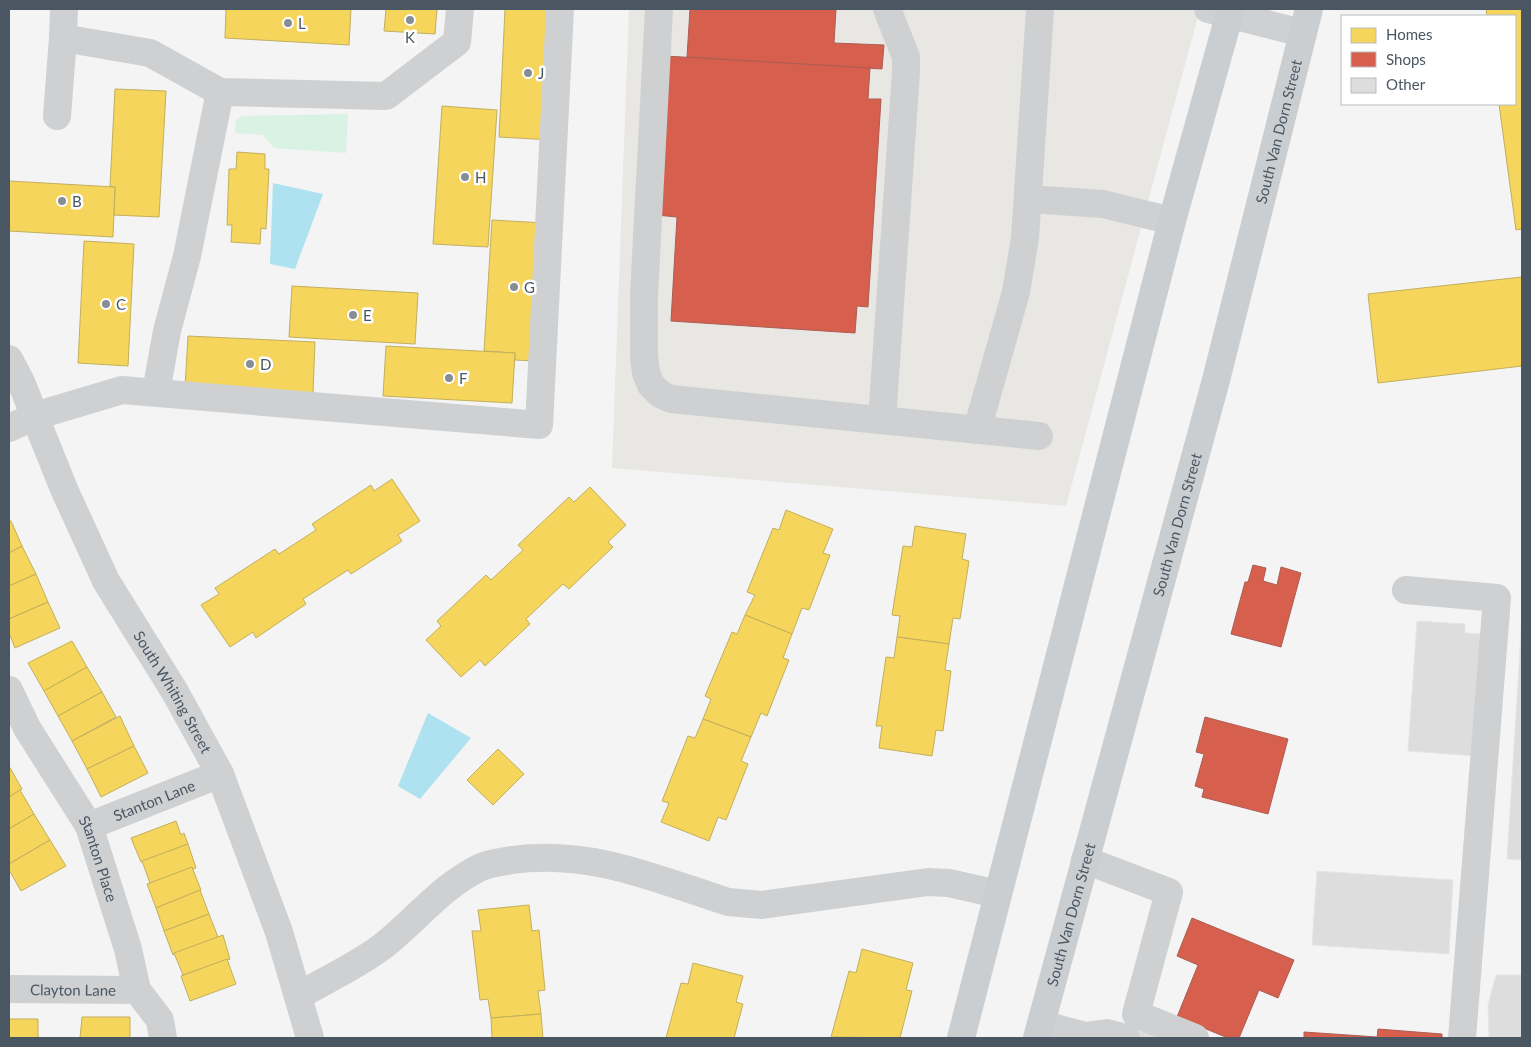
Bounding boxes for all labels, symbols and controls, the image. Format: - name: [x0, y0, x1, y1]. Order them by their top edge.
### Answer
- place label: L: [298, 14, 306, 32]
- marker: K: [404, 14, 416, 26]
- legend: [1341, 15, 1516, 105]
- marker: L: [282, 17, 294, 29]
- text: Homes: [1386, 25, 1432, 43]
- place label: K: [405, 28, 415, 46]
- text: Shops: [1386, 50, 1426, 68]
- street label: South Van Dorn Street: [1252, 57, 1305, 206]
- place label: J: [538, 64, 544, 82]
- marker: J: [522, 67, 534, 79]
- text: Other: [1386, 75, 1426, 93]
- place label: H: [475, 168, 486, 186]
- marker: H: [459, 171, 471, 183]
- place label: B: [72, 192, 82, 210]
- marker: B: [56, 195, 68, 207]
- place label: G: [524, 278, 535, 296]
- marker: G: [508, 281, 520, 293]
- place label: C: [116, 295, 126, 313]
- marker: C: [100, 298, 112, 310]
- place label: E: [363, 306, 372, 324]
- marker: E: [347, 309, 359, 321]
- place label: D: [260, 355, 271, 373]
- marker: D: [244, 358, 256, 370]
- place label: F: [459, 369, 467, 387]
- marker: F: [443, 372, 455, 384]
- street label: South Van Dorn Street: [1149, 450, 1205, 598]
- street label: South Whiting Street: [130, 627, 216, 757]
- street label: Stanton Lane: [111, 776, 198, 824]
- street label: Stanton Place: [76, 812, 121, 904]
- street label: South Van Dorn Street: [1043, 840, 1099, 988]
- street label: Clayton Lane: [30, 980, 116, 999]

